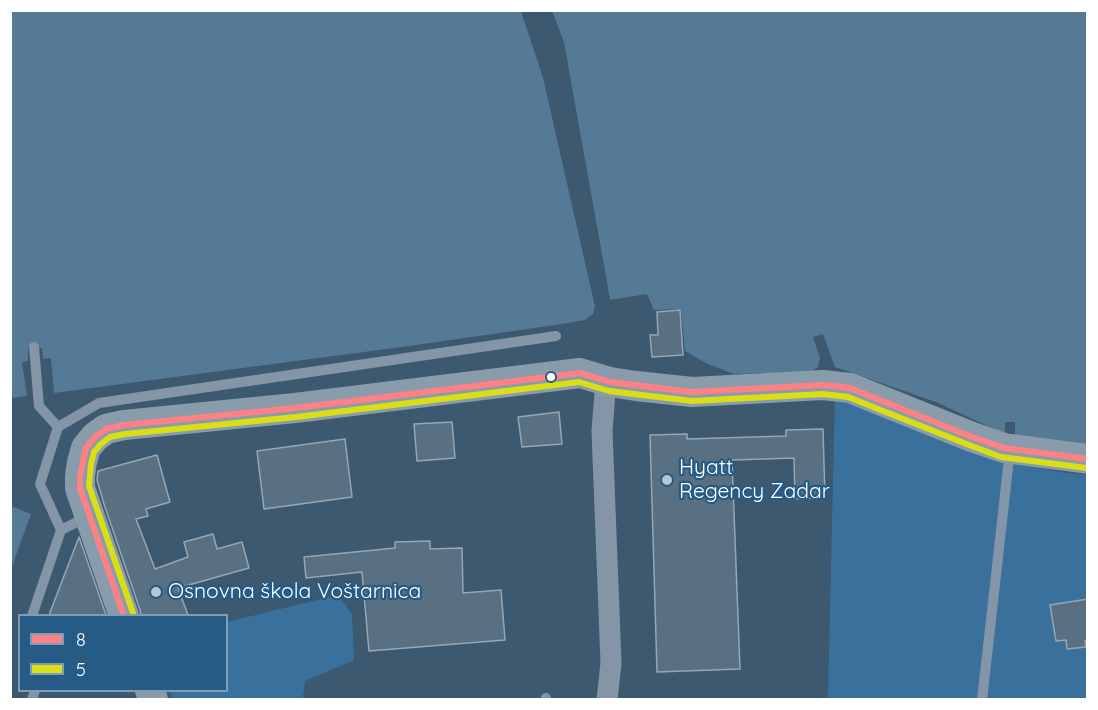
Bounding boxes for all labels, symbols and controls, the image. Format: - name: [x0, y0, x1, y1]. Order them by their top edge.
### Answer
- unlabelled marker: [545, 371, 557, 383]
- place label: Hyatt Regency Zadar: [679, 455, 830, 505]
- marker: Hyatt Regency Zadar: [660, 473, 674, 487]
- place label: Osnovna škola Voštarnica: [168, 579, 421, 605]
- marker: Osnovna škola Voštarnica: [149, 585, 163, 599]
- legend: [18, 614, 228, 692]
- text: 8: [76, 628, 86, 651]
- text: 5: [76, 658, 86, 681]

